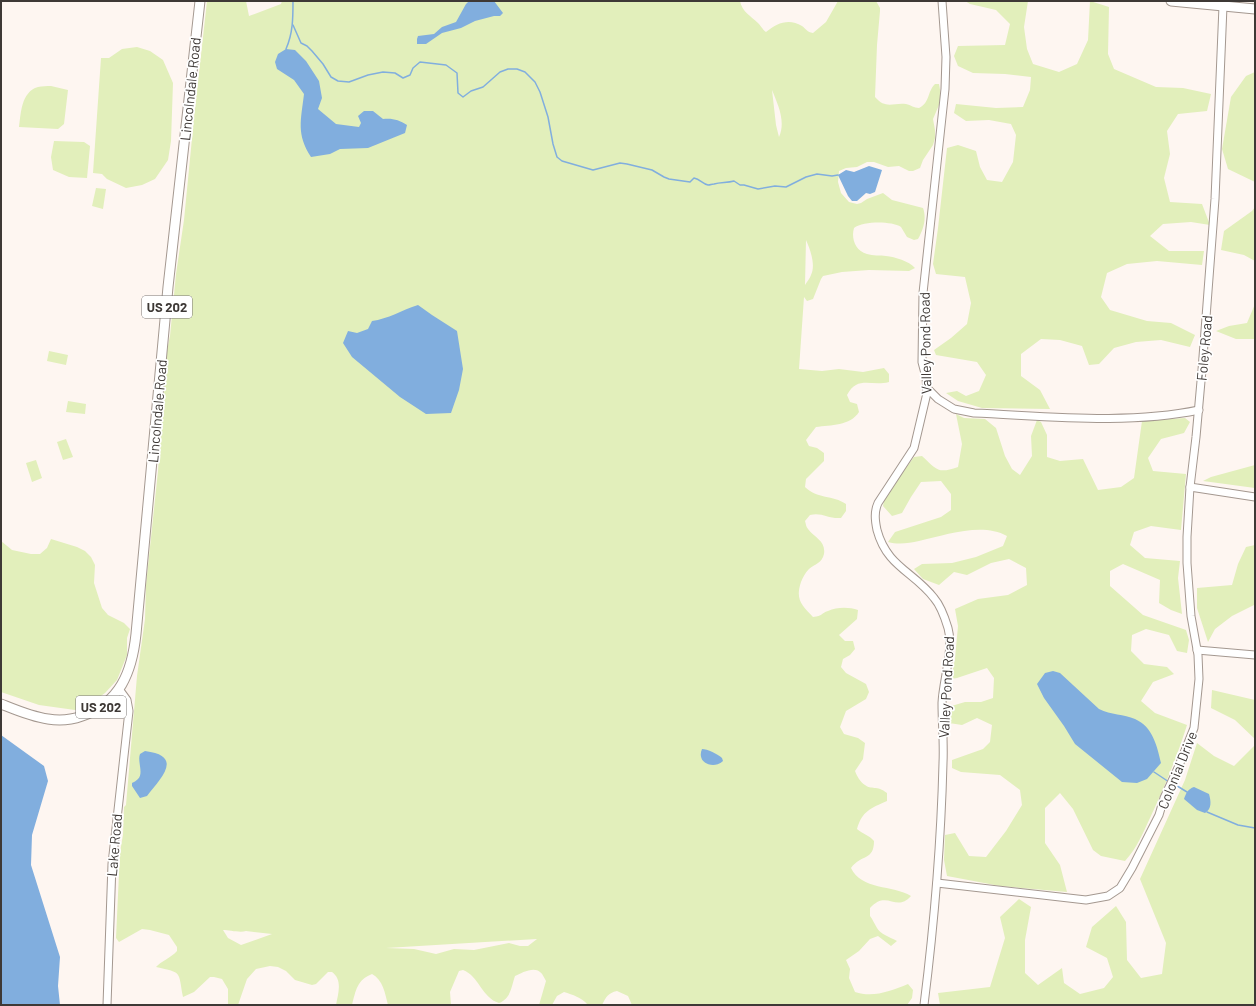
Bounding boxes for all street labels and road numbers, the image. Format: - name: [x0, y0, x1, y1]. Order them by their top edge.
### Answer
- street label: Lincolndale Road: [176, 37, 204, 141]
- street label: Valley Pond Road: [916, 292, 934, 394]
- road number: US 202: [142, 296, 192, 318]
- street label: Foley Road: [1193, 315, 1215, 381]
- street label: Lincolndale Road: [144, 359, 170, 463]
- street label: Valley Pond Road: [935, 636, 957, 738]
- road number: US 202: [76, 696, 126, 718]
- street label: Colonial Drive: [1154, 729, 1200, 811]
- street label: Lake Road: [103, 813, 125, 877]

